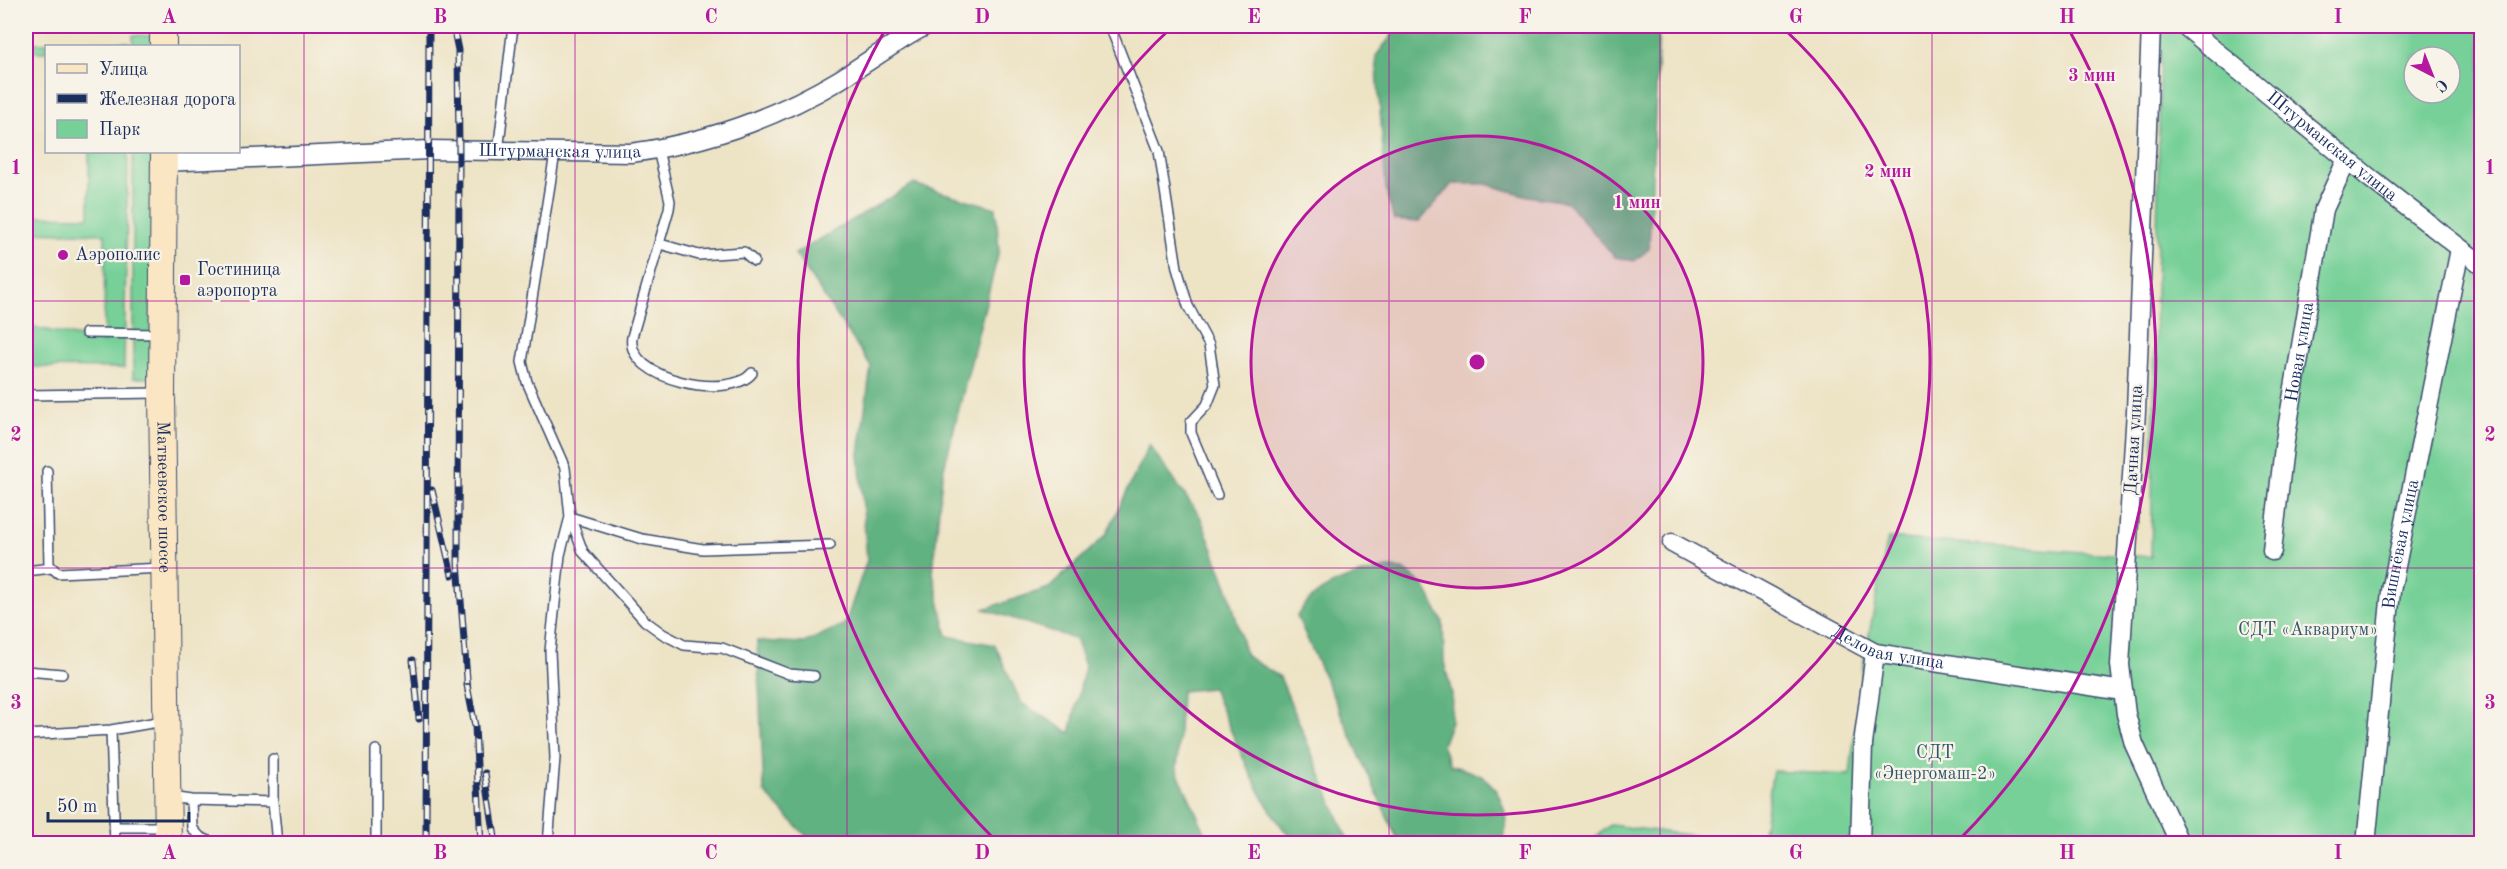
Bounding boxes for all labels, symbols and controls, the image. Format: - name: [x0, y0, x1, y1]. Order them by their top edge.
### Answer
- text: A: [161, 8, 177, 28]
- text: B: [433, 8, 447, 28]
- text: C: [704, 8, 718, 28]
- text: D: [974, 8, 990, 28]
- text: E: [1247, 8, 1261, 28]
- text: F: [1518, 8, 1532, 28]
- text: G: [1789, 8, 1803, 28]
- text: H: [2059, 8, 2075, 28]
- text: I: [2334, 8, 2342, 28]
- legend: [45, 45, 240, 153]
- north arrow: [2402, 45, 2462, 105]
- text: Улица: [99, 61, 148, 79]
- text: 3 мин: [2068, 67, 2116, 85]
- text: С: [2431, 75, 2450, 94]
- street label: Штурманская улица: [2263, 88, 2401, 205]
- text: Железная дорога: [99, 91, 236, 109]
- text: Парк: [99, 121, 140, 139]
- street label: Штурманская улица: [478, 142, 642, 162]
- text: 1: [10, 159, 22, 179]
- text: 1: [2484, 159, 2496, 179]
- text: 2 мин: [1864, 163, 1912, 181]
- text: 1 мин: [1613, 194, 1661, 212]
- place label: Аэрополис: [75, 246, 161, 264]
- marker: Аэрополис: [56, 248, 70, 262]
- place label: Гостиница аэропорта: [197, 261, 281, 300]
- marker: Гостиница аэропорта: [178, 273, 192, 287]
- street label: Новая улица: [2283, 301, 2317, 403]
- centre of rings: [1467, 352, 1487, 372]
- street label: Дачная улица: [2122, 384, 2146, 496]
- street label: Матвеевское шоссе: [153, 421, 173, 573]
- text: 2: [10, 426, 22, 446]
- text: 2: [2484, 426, 2496, 446]
- street label: Вишнёвая улица: [2380, 478, 2422, 610]
- park label: СДТ «Аквариум»: [2238, 621, 2378, 639]
- street label: Деловая улица: [1829, 622, 1946, 673]
- text: 3: [10, 694, 22, 714]
- text: 3: [2484, 694, 2496, 714]
- park label: СДТ «Энергомаш-2»: [1874, 744, 1996, 783]
- scale bar: [48, 785, 189, 823]
- text: 50 m: [57, 798, 97, 816]
- text: A: [161, 844, 177, 864]
- text: B: [433, 844, 447, 864]
- text: C: [704, 844, 718, 864]
- text: D: [974, 844, 990, 864]
- text: E: [1247, 844, 1261, 864]
- text: F: [1518, 844, 1532, 864]
- text: G: [1789, 844, 1803, 864]
- text: H: [2059, 844, 2075, 864]
- text: I: [2334, 844, 2342, 864]

